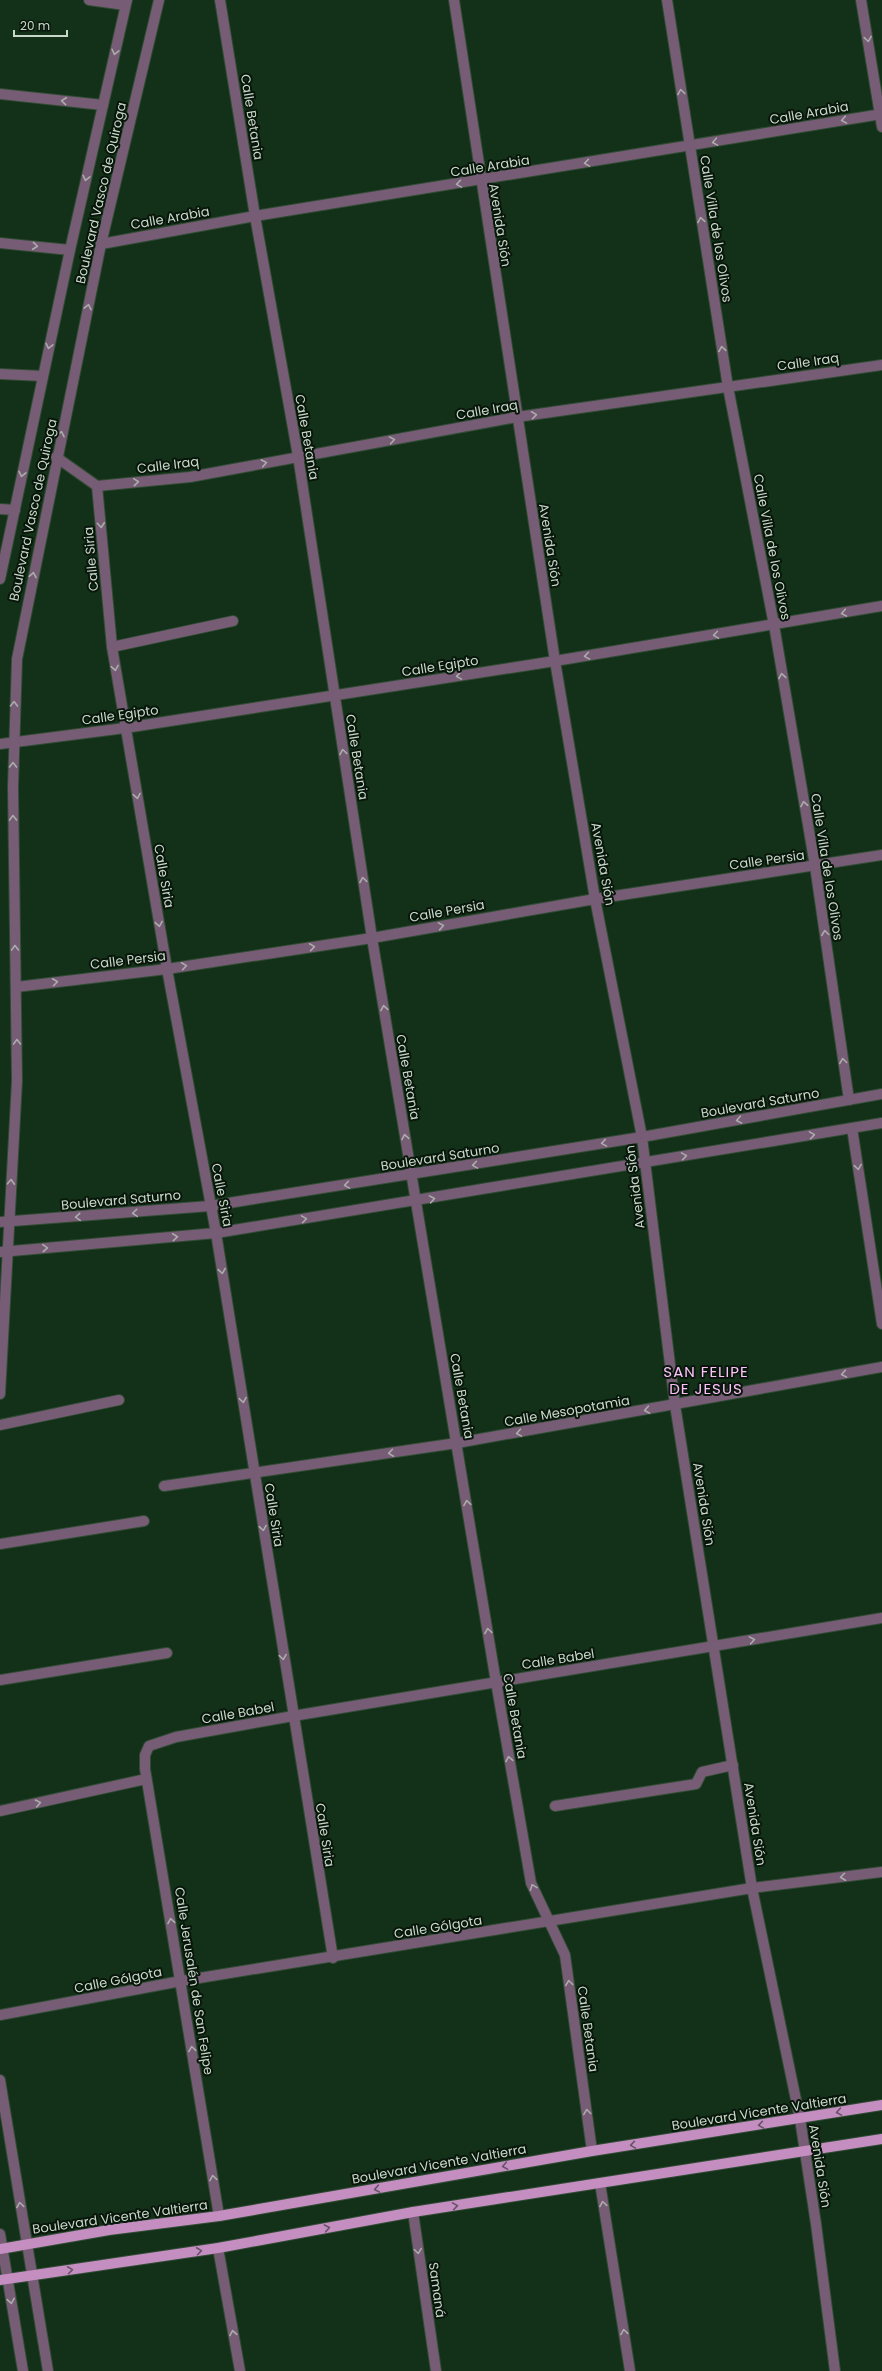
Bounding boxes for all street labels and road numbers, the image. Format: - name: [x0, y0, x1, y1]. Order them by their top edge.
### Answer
- street label: Calle Betania: [236, 73, 268, 161]
- street label: Calle Arabia: [768, 97, 850, 129]
- street label: Boulevard Vasco de Quiroga: [71, 100, 131, 286]
- street label: Calle Arabia: [449, 150, 531, 182]
- street label: Calle Villa de los Olivos: [695, 154, 737, 304]
- street label: Avenida Sión: [484, 182, 516, 268]
- street label: Calle Arabia: [129, 202, 211, 234]
- street label: Calle Iraq: [776, 348, 840, 376]
- street label: Calle Betania: [290, 393, 324, 481]
- street label: Calle Iraq: [455, 395, 519, 425]
- street label: Boulevard Vasco de Quiroga: [4, 417, 62, 603]
- street label: Calle Iraq: [136, 452, 200, 478]
- street label: Calle Villa de los Olivos: [749, 472, 796, 622]
- street label: Avenida Sión: [534, 502, 566, 588]
- street label: Calle Siria: [79, 526, 103, 592]
- street label: Calle Egipto: [400, 651, 480, 681]
- street label: Calle Egipto: [80, 700, 160, 730]
- street label: Calle Betania: [341, 713, 373, 801]
- street label: Calle Villa de los Olivos: [806, 792, 848, 942]
- street label: Avenida Sión: [586, 821, 620, 907]
- street label: Calle Siria: [149, 843, 179, 909]
- street label: Calle Persia: [728, 845, 806, 875]
- street label: Calle Persia: [408, 895, 486, 927]
- street label: Calle Persia: [89, 946, 167, 974]
- street label: Calle Betania: [391, 1033, 425, 1121]
- street label: Boulevard Saturno: [699, 1083, 821, 1123]
- street label: Boulevard Saturno: [379, 1138, 501, 1176]
- street label: Avenida Sión: [620, 1144, 650, 1230]
- street label: Calle Siria: [207, 1162, 237, 1228]
- street label: Boulevard Saturno: [60, 1185, 182, 1215]
- street label: Calle Betania: [445, 1352, 479, 1440]
- street label: Calle Mesopotamia: [503, 1391, 631, 1431]
- street label: Avenida Sión: [688, 1461, 720, 1547]
- street label: Calle Siria: [260, 1482, 288, 1548]
- street label: Calle Babel: [520, 1644, 596, 1674]
- street label: Calle Betania: [498, 1672, 532, 1760]
- street label: Calle Babel: [200, 1697, 276, 1729]
- street label: Avenida Sión: [739, 1781, 771, 1867]
- street label: Calle Siria: [311, 1802, 339, 1868]
- street label: Calle Jerusalén de San Felipe: [170, 1886, 218, 2076]
- street label: Calle Gólgota: [393, 1911, 483, 1943]
- street label: Calle Gólgota: [72, 1962, 164, 1998]
- street label: Calle Betania: [573, 1985, 603, 2073]
- street label: Boulevard Vicente Valtierra: [670, 2089, 848, 2135]
- street label: Avenida Sión: [804, 2123, 836, 2209]
- street label: Boulevard Vicente Valtierra: [350, 2139, 528, 2189]
- street label: Boulevard Vicente Valtierra: [31, 2195, 209, 2239]
- street label: Samaná: [424, 2261, 450, 2319]

